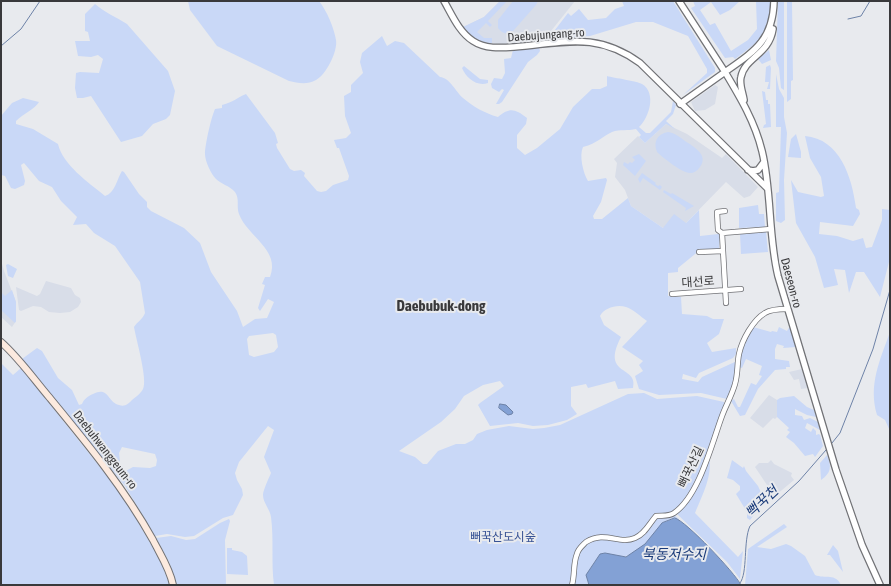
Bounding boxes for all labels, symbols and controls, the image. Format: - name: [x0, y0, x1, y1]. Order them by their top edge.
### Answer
- street label: Daebujungang-ro: [507, 25, 585, 45]
- street label: Daeseon-ro: [777, 256, 805, 310]
- street label: 대선로: [681, 274, 715, 290]
- district label: Daebubuk-dong: [396, 297, 486, 315]
- street label: Daebuhwanggeum-ro: [70, 408, 140, 492]
- street label: 뻐꾹산길: [675, 444, 707, 490]
- water label: 뻑꾹천: [742, 483, 782, 521]
- park label: 뻐꾹산도시숲: [470, 530, 536, 544]
- water label: 북동저수지: [642, 547, 706, 563]

